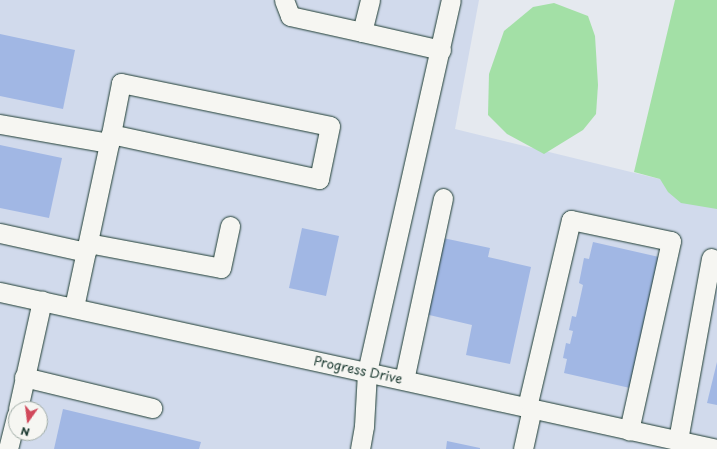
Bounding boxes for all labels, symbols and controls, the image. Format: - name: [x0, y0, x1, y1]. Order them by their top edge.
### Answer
- street label: Progress Drive: [312, 353, 404, 387]
- north arrow: [8, 401, 48, 441]
- text: N: [19, 423, 32, 441]

